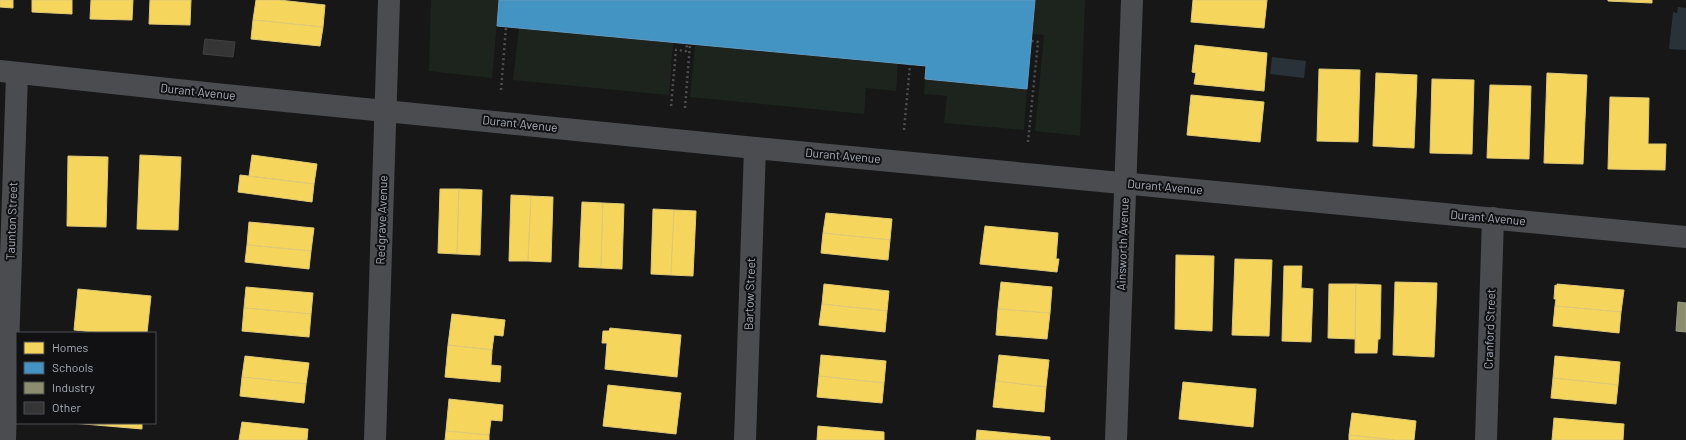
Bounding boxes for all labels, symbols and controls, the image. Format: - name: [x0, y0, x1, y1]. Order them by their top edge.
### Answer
- street label: Durant Avenue: [160, 80, 236, 102]
- street label: Durant Avenue: [482, 112, 558, 134]
- street label: Durant Avenue: [805, 145, 881, 165]
- street label: Redgrave Avenue: [372, 175, 390, 265]
- street label: Durant Avenue: [1127, 176, 1203, 196]
- street label: Taunton Street: [3, 182, 19, 260]
- street label: Ainsworth Avenue: [1113, 197, 1131, 291]
- street label: Durant Avenue: [1450, 207, 1526, 227]
- street label: Bartow Street: [741, 258, 757, 330]
- street label: Cranford Street: [1481, 288, 1497, 369]
- legend: [16, 332, 156, 424]
- text: Homes: [52, 340, 89, 354]
- text: Schools: [52, 360, 93, 374]
- text: Industry: [52, 380, 95, 394]
- text: Other: [52, 400, 82, 414]

